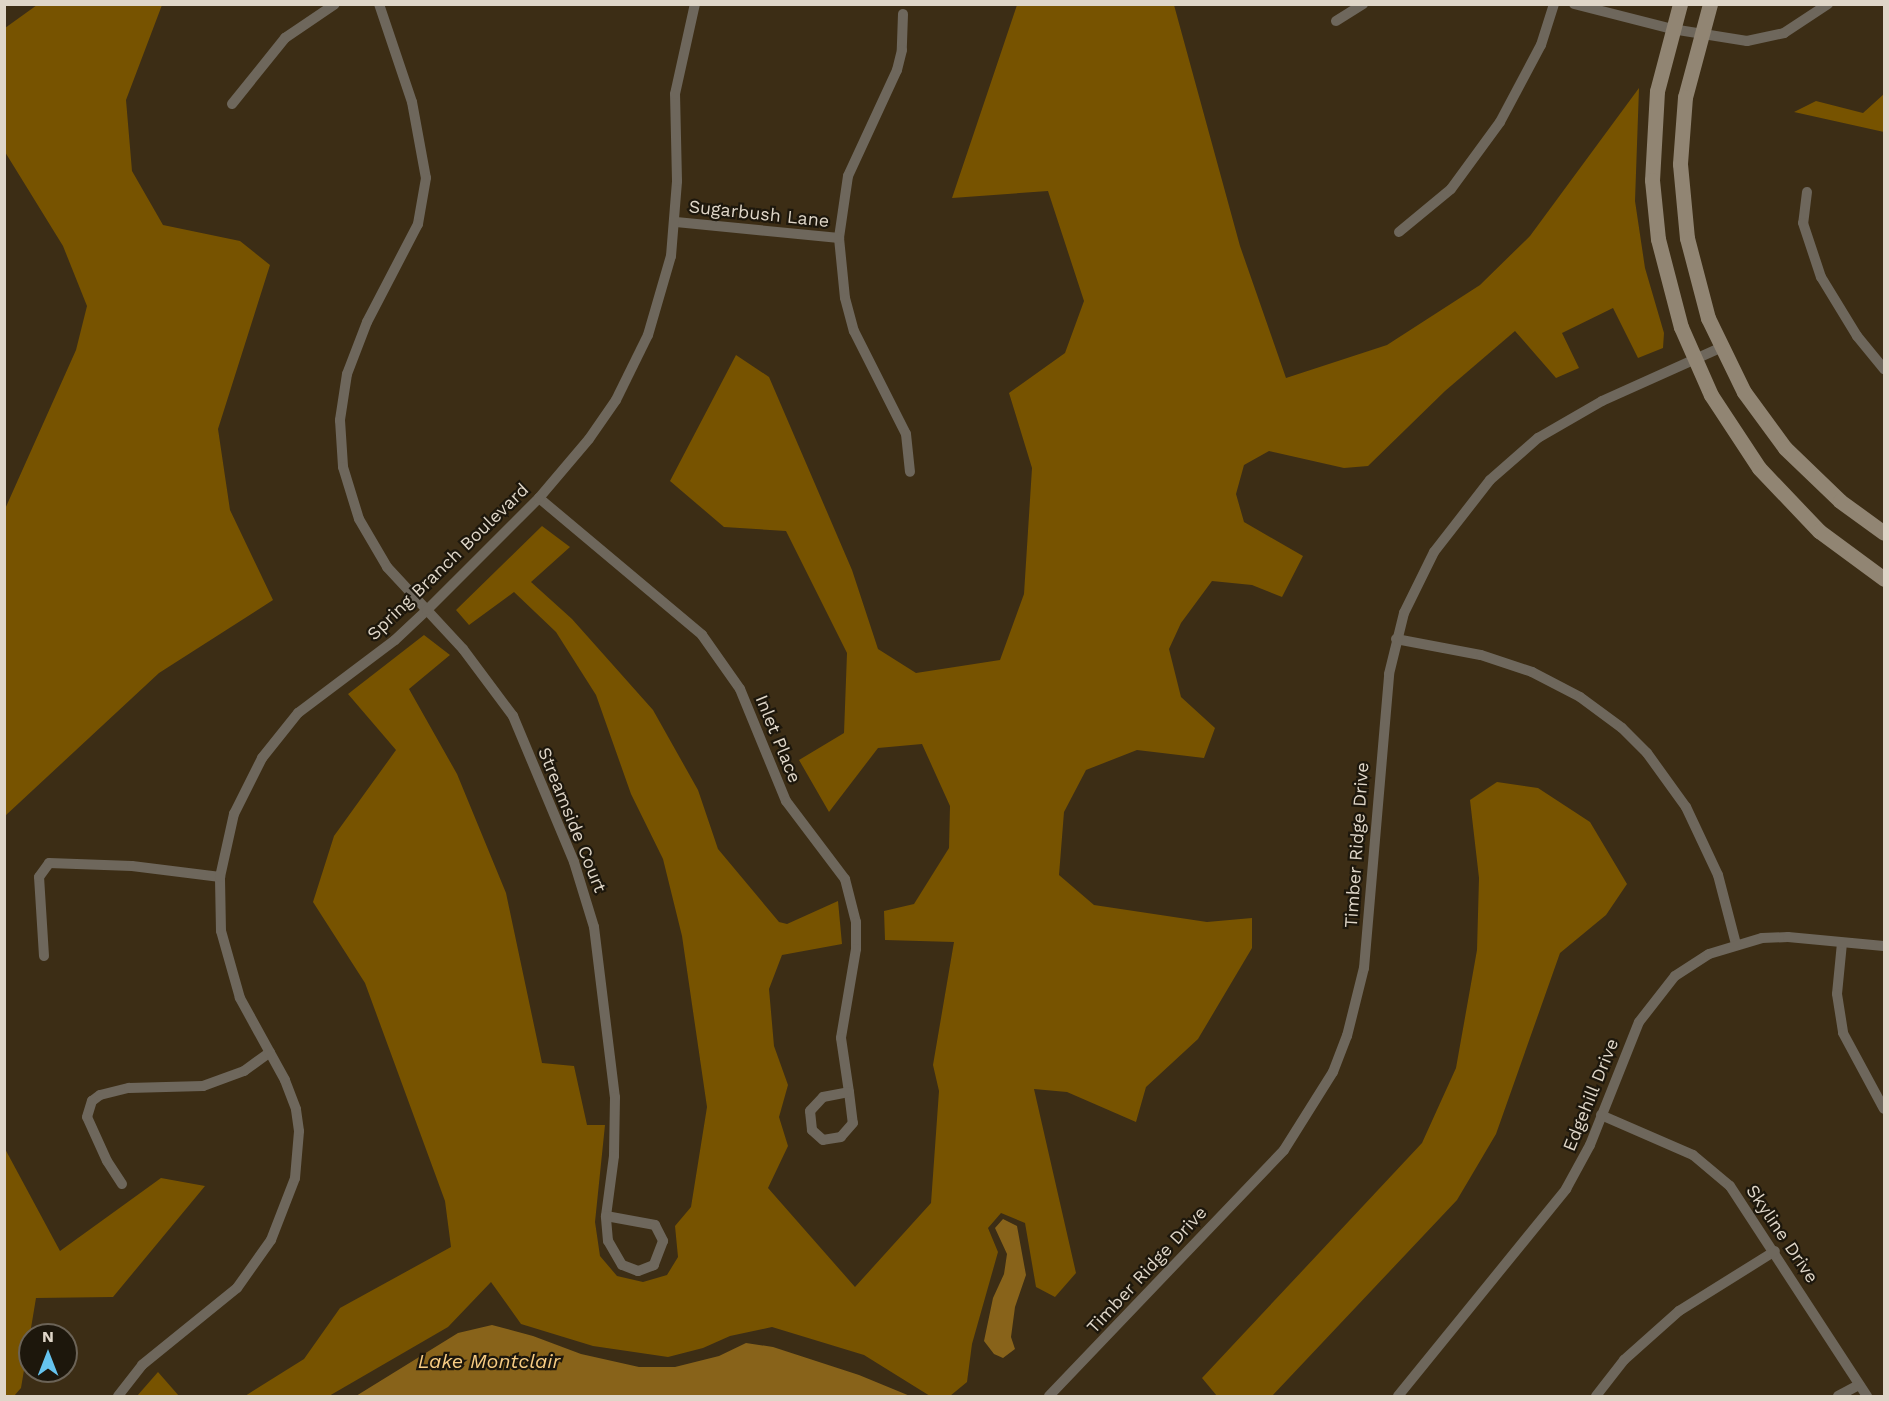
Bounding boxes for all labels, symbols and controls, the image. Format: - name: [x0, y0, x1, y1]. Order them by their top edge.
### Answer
- street label: Sugarbush Lane: [688, 196, 830, 232]
- street label: Spring Branch Boulevard: [363, 479, 533, 645]
- street label: Inlet Place: [751, 692, 805, 786]
- street label: Streamside Court: [533, 744, 611, 896]
- street label: Timber Ridge Drive: [1340, 761, 1374, 929]
- street label: Edgehill Drive: [1558, 1035, 1624, 1155]
- street label: Skyline Drive: [1741, 1181, 1823, 1287]
- street label: Timber Ridge Drive: [1082, 1202, 1212, 1338]
- north arrow: [18, 1323, 78, 1383]
- text: N: [42, 1327, 54, 1346]
- water label: Lake Montclair: [418, 1349, 560, 1373]

